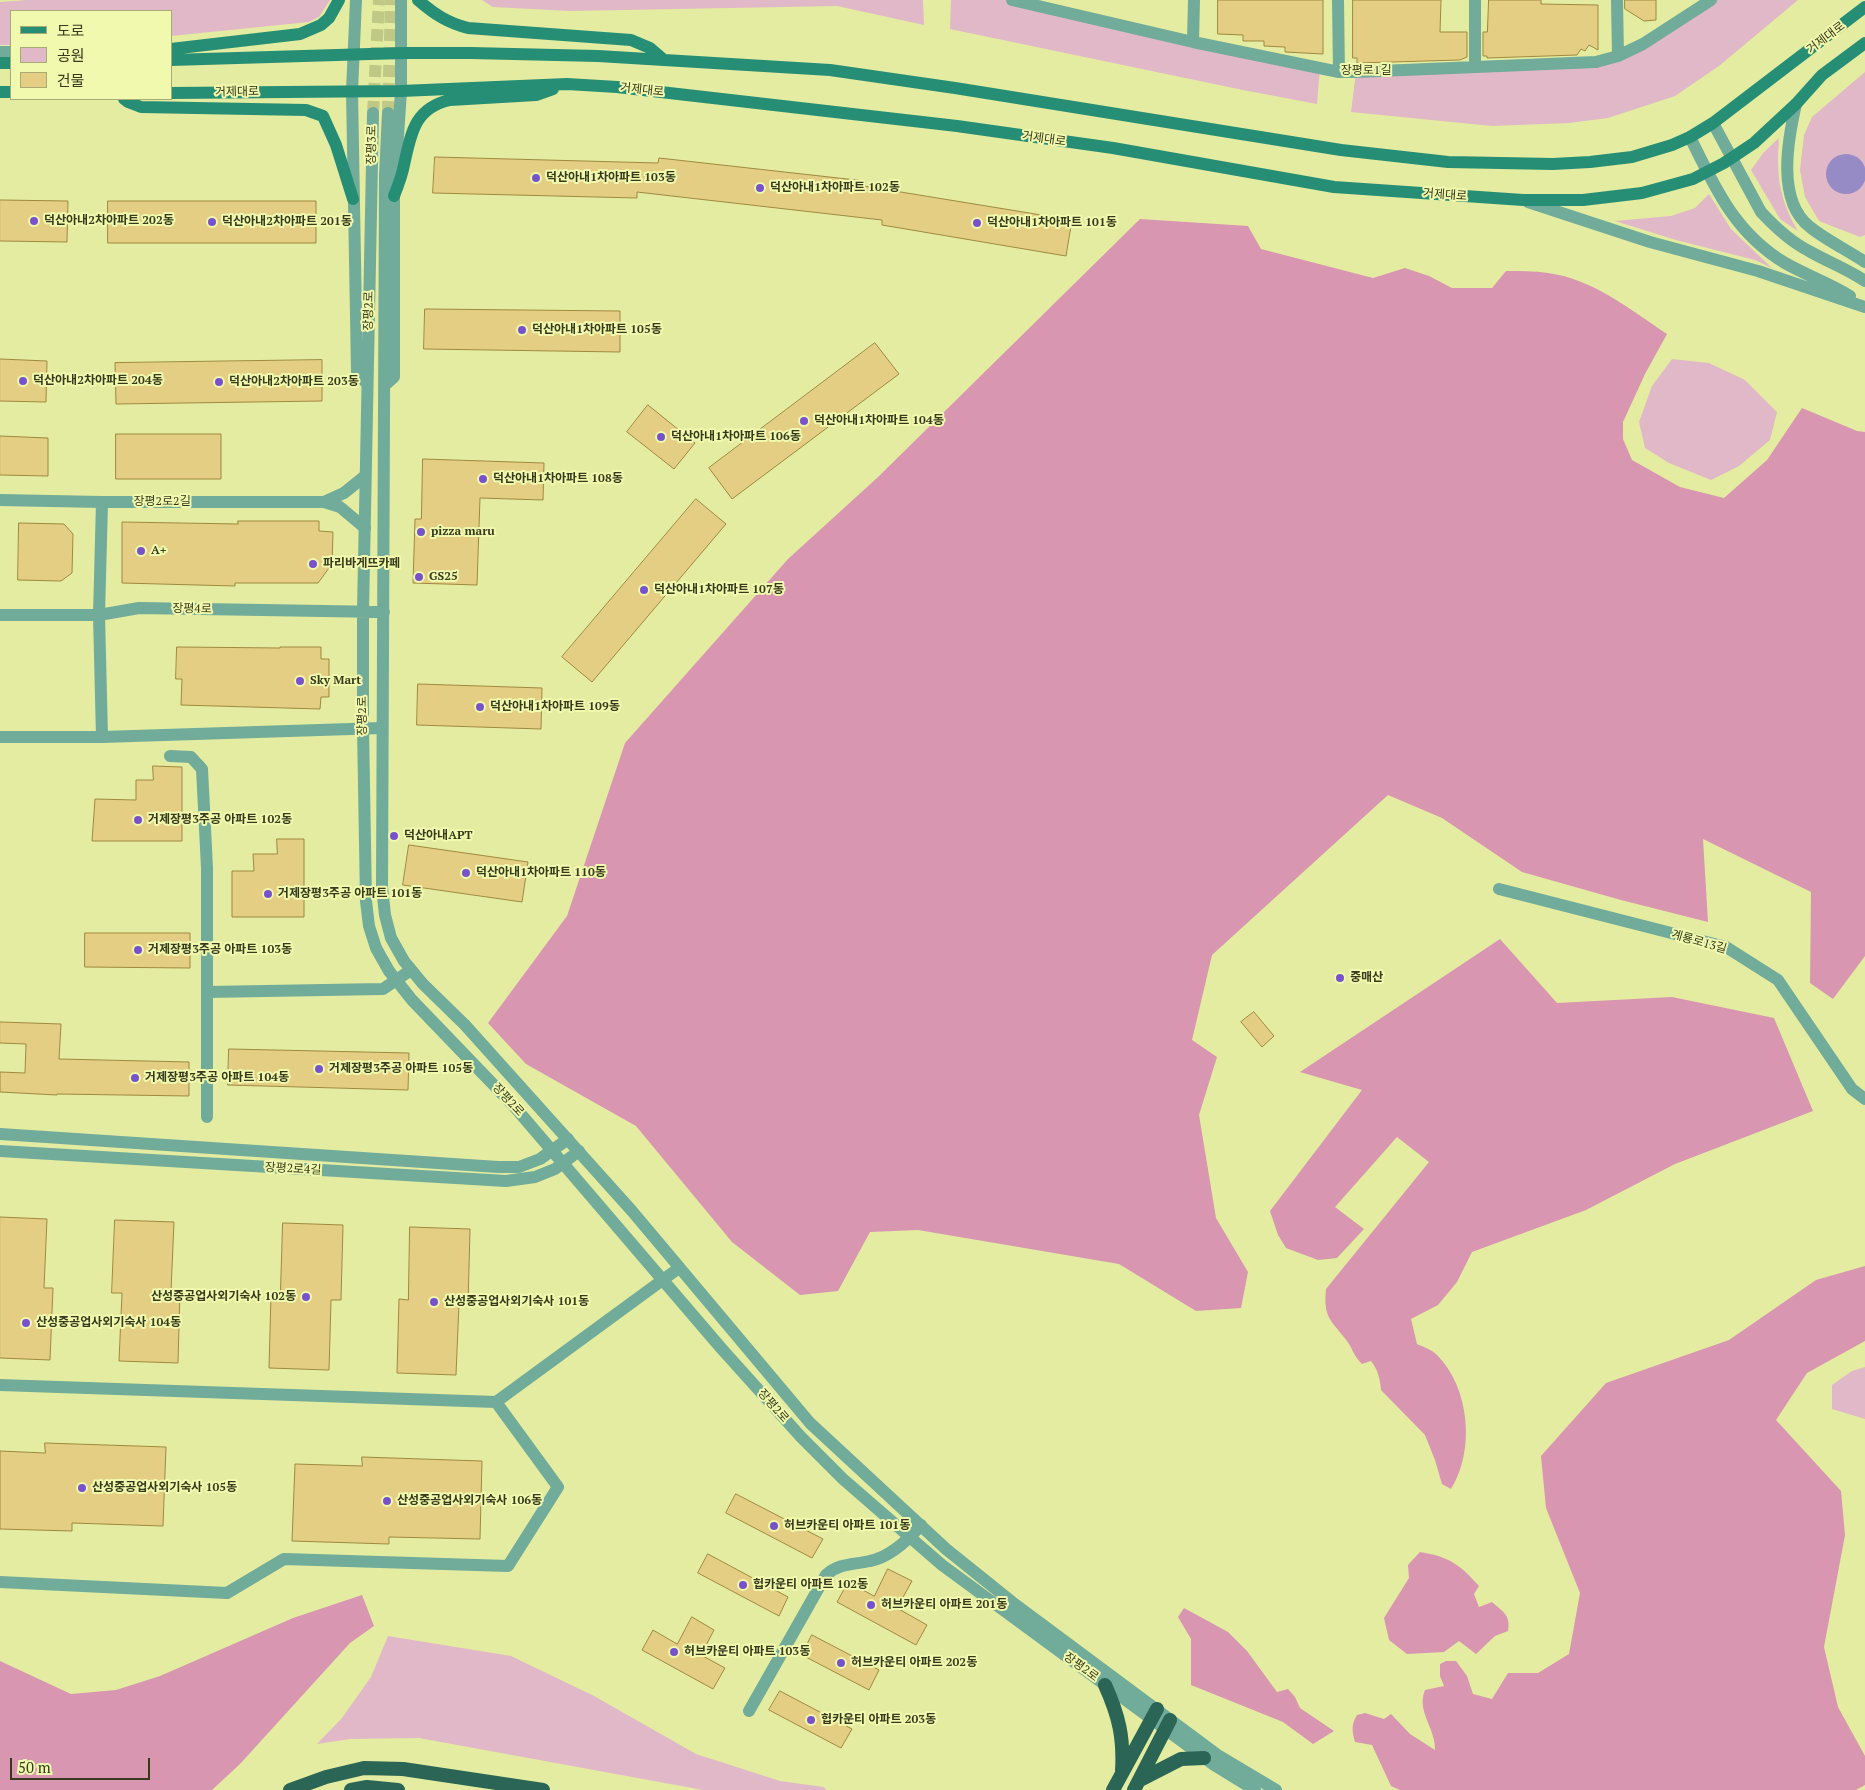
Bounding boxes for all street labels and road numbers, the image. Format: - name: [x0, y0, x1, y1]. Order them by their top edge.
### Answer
- street label: 거제대로: [1804, 19, 1848, 57]
- street label: 장평로1길: [1341, 64, 1391, 78]
- street label: 거제대로: [619, 81, 665, 99]
- street label: 거제대로: [215, 84, 259, 100]
- street label: 장평3로: [364, 125, 380, 165]
- street label: 거제대로: [1021, 129, 1067, 149]
- street label: 거제대로: [1422, 186, 1468, 204]
- street label: 장평2로: [361, 291, 377, 331]
- street label: 장평2로2길: [134, 495, 190, 509]
- street label: 장평4로: [172, 601, 212, 617]
- street label: 장평2로: [356, 696, 370, 736]
- street label: 계룡로13길: [1670, 927, 1728, 957]
- street label: 장평2로: [489, 1081, 527, 1119]
- street label: 장평2로4길: [264, 1160, 322, 1178]
- street label: 장평2로: [755, 1386, 791, 1426]
- street label: 장평2로: [1061, 1650, 1101, 1684]

